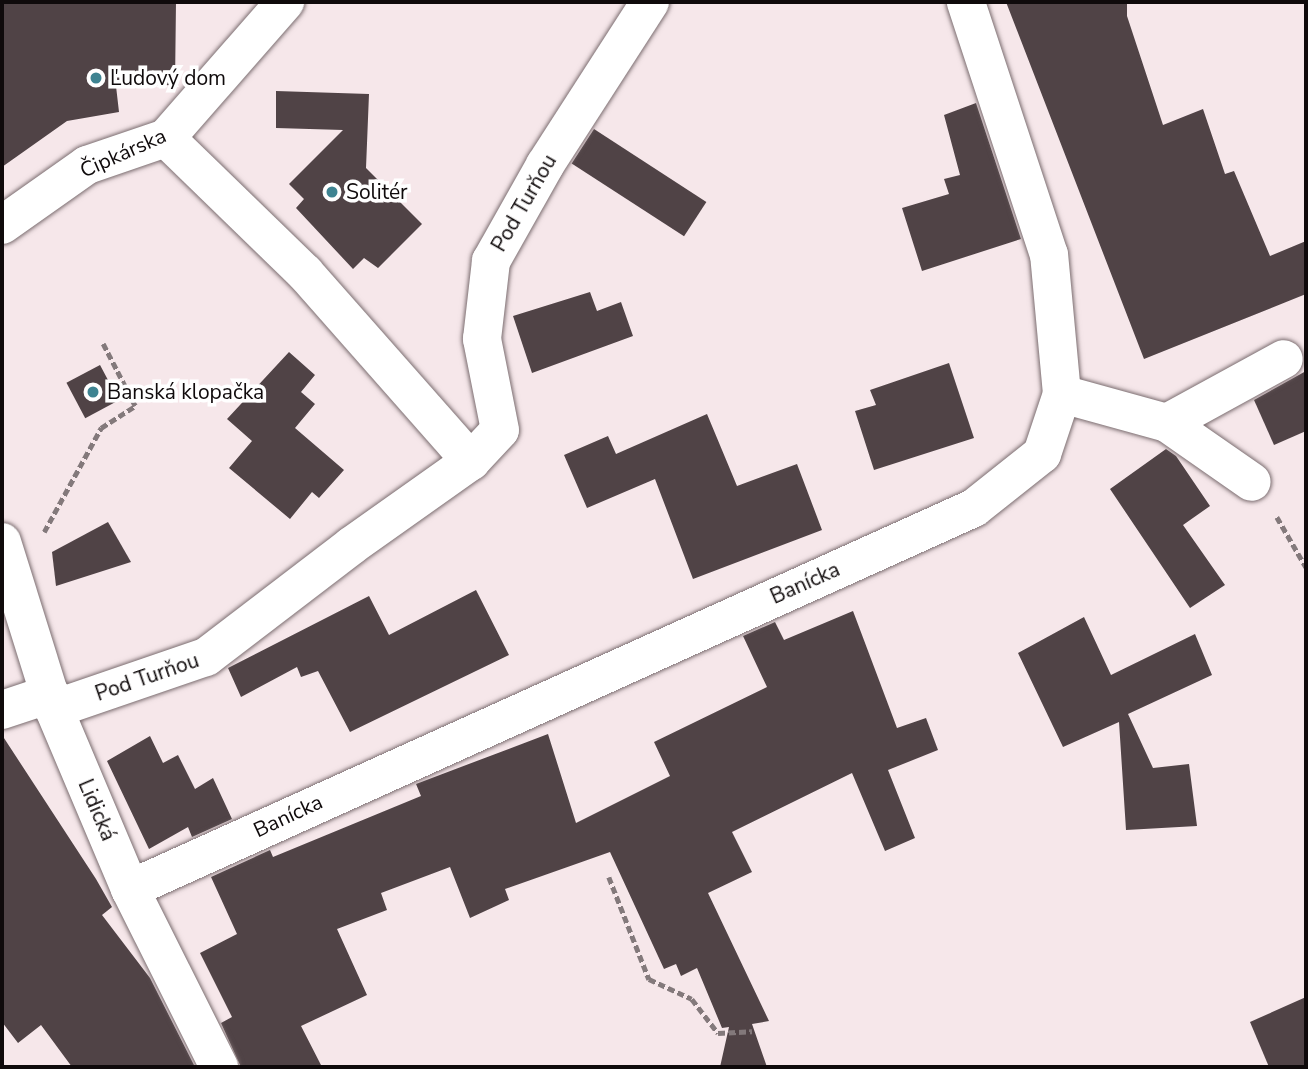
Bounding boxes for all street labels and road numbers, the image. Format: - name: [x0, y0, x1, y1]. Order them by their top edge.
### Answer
- street label: Čipkárska: [76, 123, 170, 183]
- street label: Pod Turňou: [486, 150, 562, 256]
- street label: Banícka: [766, 557, 844, 609]
- street label: Pod Turňou: [92, 648, 202, 706]
- street label: Lidická: [73, 775, 121, 845]
- street label: Banícka: [249, 789, 327, 843]

